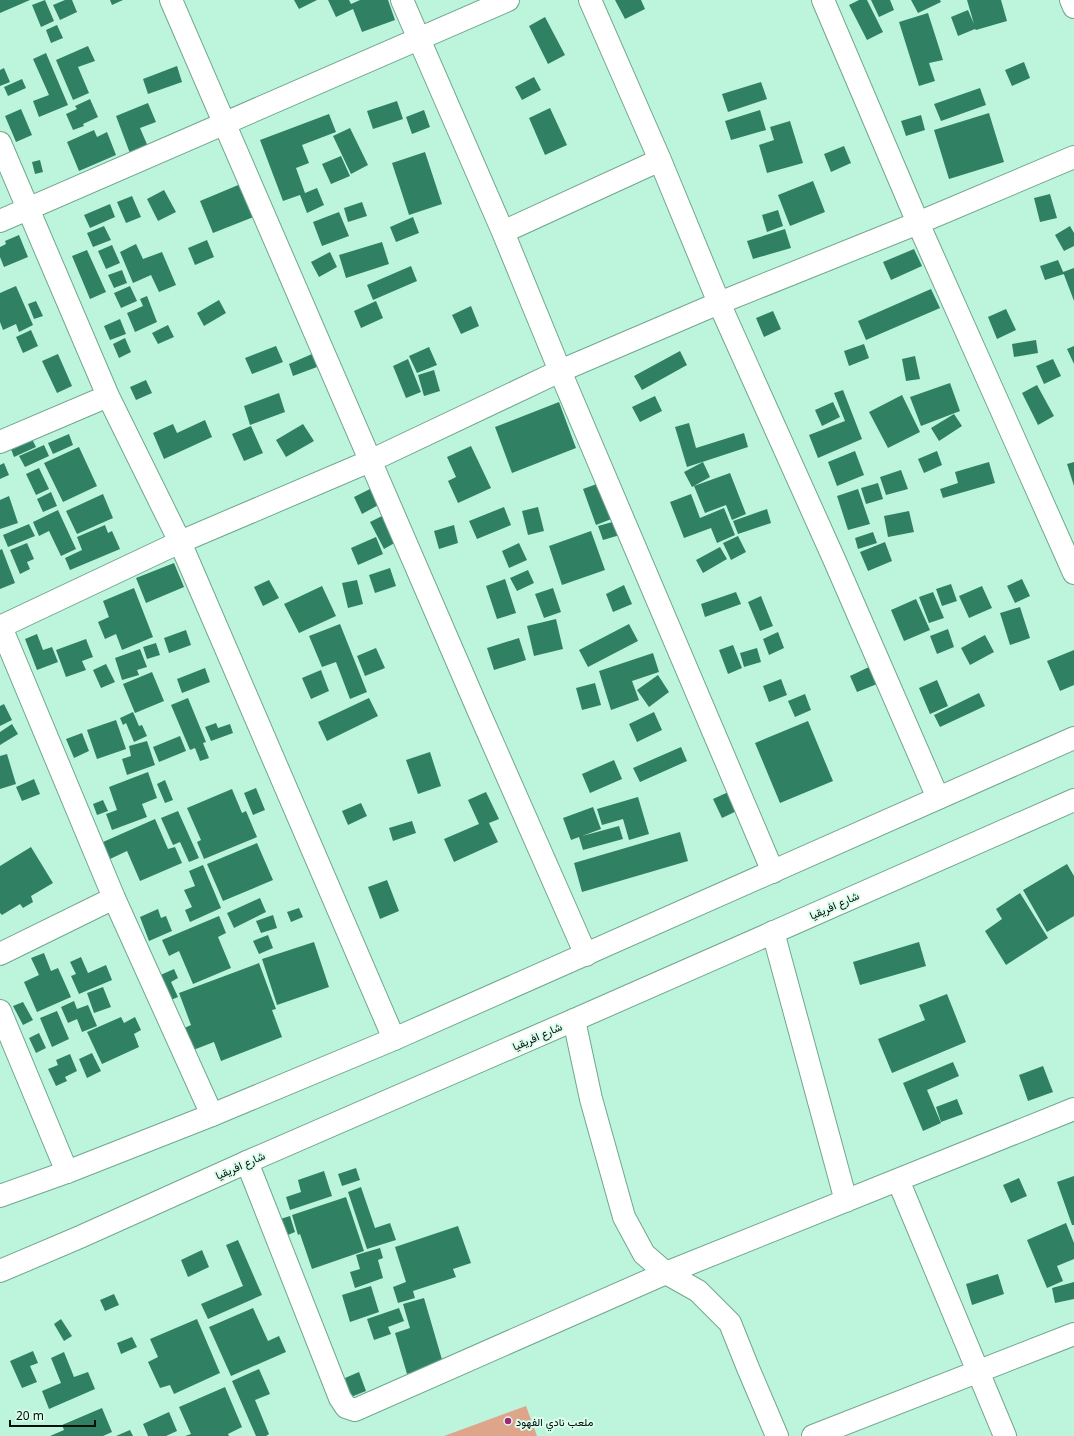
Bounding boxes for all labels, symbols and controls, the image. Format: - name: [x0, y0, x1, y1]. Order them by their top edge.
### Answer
- street label: شارع افريقيا: [807, 887, 862, 923]
- street label: شارع افريقيا: [510, 1018, 565, 1054]
- street label: شارع افريقيا: [213, 1147, 268, 1183]
- scale bar: [10, 1402, 95, 1428]
- text: 20 m: [16, 1407, 44, 1424]
- place label: ملعب نادي الفهود: [516, 1414, 594, 1432]
- marker: ملعب نادي الفهود: [503, 1416, 513, 1426]

